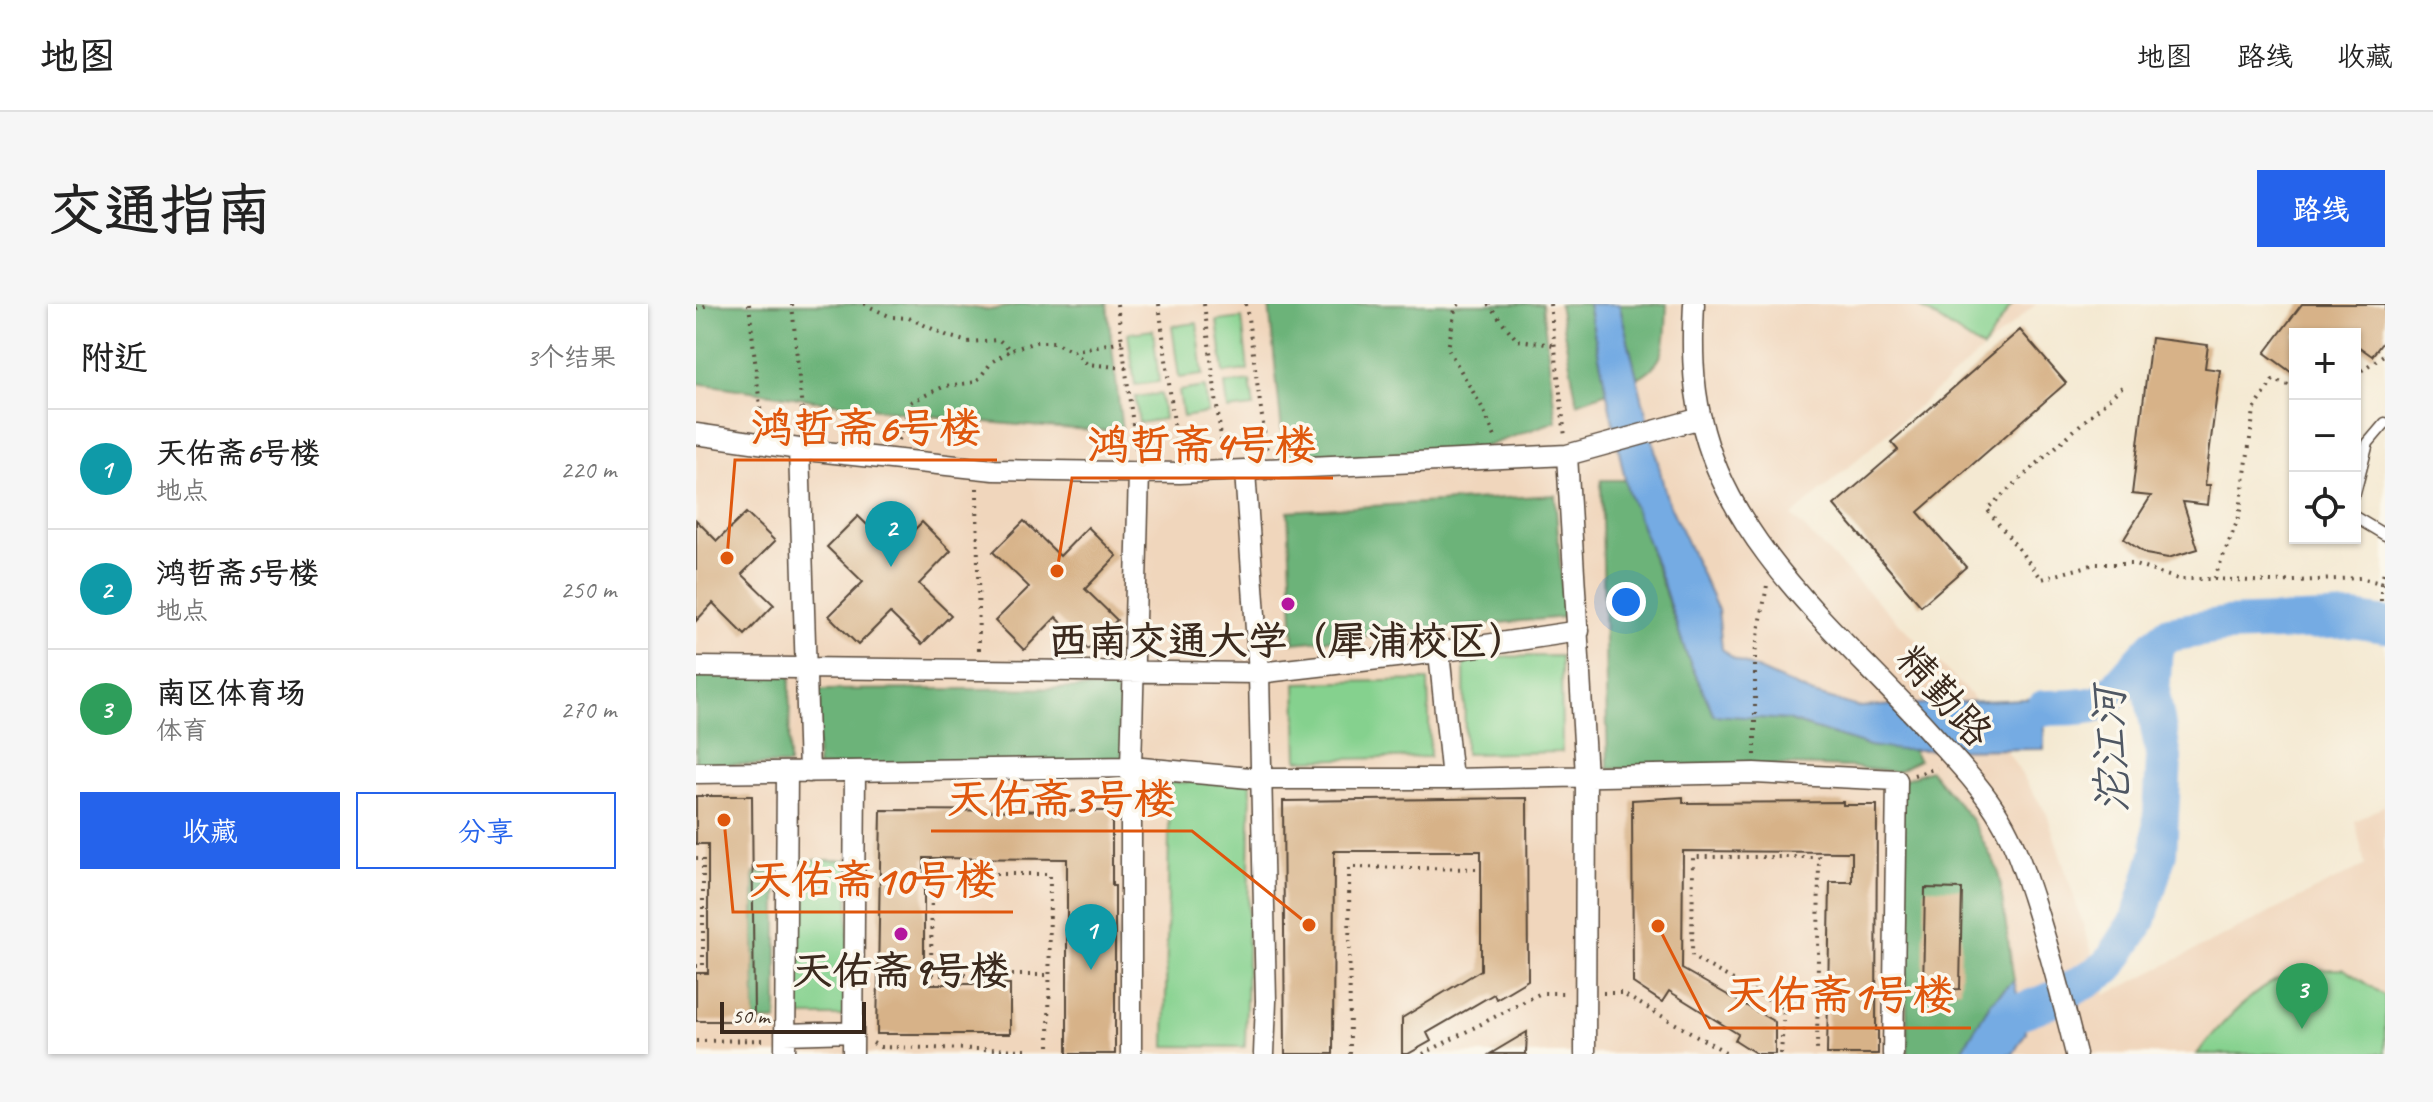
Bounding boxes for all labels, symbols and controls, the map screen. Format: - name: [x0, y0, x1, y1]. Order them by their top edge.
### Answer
- text: 地图: [40, 33, 116, 80]
- text: 地图: [2137, 39, 2193, 74]
- text: 路线: [2237, 39, 2293, 74]
- text: 收藏: [2337, 39, 2393, 74]
- button: 路线: [2257, 170, 2385, 247]
- text: 交通指南: [48, 175, 272, 246]
- map controls: [2289, 328, 2361, 544]
- button: +: [2289, 328, 2361, 400]
- text: 附近: [80, 336, 148, 379]
- text: 3个结果: [526, 341, 616, 374]
- callout: 鸿哲斋6号楼: [735, 394, 997, 460]
- button: −: [2289, 400, 2361, 472]
- text: 鸿哲斋6号楼: [751, 402, 981, 455]
- callout: 鸿哲斋4号楼: [1072, 412, 1333, 478]
- text: 鸿哲斋4号楼: [1088, 419, 1316, 472]
- text: 天佑斋6号楼: [156, 434, 320, 472]
- text: 1: [100, 453, 112, 486]
- text: 220 m: [560, 453, 616, 486]
- button: locate: [2289, 472, 2361, 544]
- text: 地点: [156, 474, 208, 507]
- pin: 2: [865, 501, 917, 567]
- text: 鸿哲斋5号楼: [156, 554, 319, 592]
- text: 2: [100, 573, 112, 606]
- text: 250 m: [560, 573, 616, 606]
- your location: [1606, 582, 1646, 622]
- text: 地点: [156, 594, 208, 627]
- marker: 西南交通大学（犀浦校区）: [1279, 595, 1297, 613]
- place label: 西南交通大学（犀浦校区）: [1048, 616, 1528, 666]
- street label: 精勤路: [1885, 635, 2003, 757]
- text: 南区体育场: [156, 674, 306, 712]
- water label: 沱江河: [2082, 680, 2140, 814]
- text: 3: [100, 693, 112, 726]
- text: 270 m: [560, 693, 616, 726]
- text: 体育: [156, 714, 208, 747]
- callout: 天佑斋3号楼: [931, 765, 1192, 831]
- text: 天佑斋3号楼: [947, 773, 1175, 826]
- button: 收藏: [80, 792, 340, 869]
- button: 分享: [356, 792, 616, 869]
- callout: 天佑斋10号楼: [733, 846, 1013, 912]
- text: 天佑斋10号楼: [749, 854, 997, 907]
- pin: 1: [1065, 904, 1117, 970]
- marker: 天佑斋9号楼: [892, 925, 910, 943]
- place label: 天佑斋9号楼: [792, 946, 1010, 996]
- callout: 天佑斋1号楼: [1710, 962, 1971, 1028]
- pin: 3: [2276, 963, 2328, 1029]
- text: 天佑斋1号楼: [1726, 969, 1954, 1022]
- scale bar: [720, 998, 866, 1034]
- text: 50 m: [732, 1002, 769, 1030]

